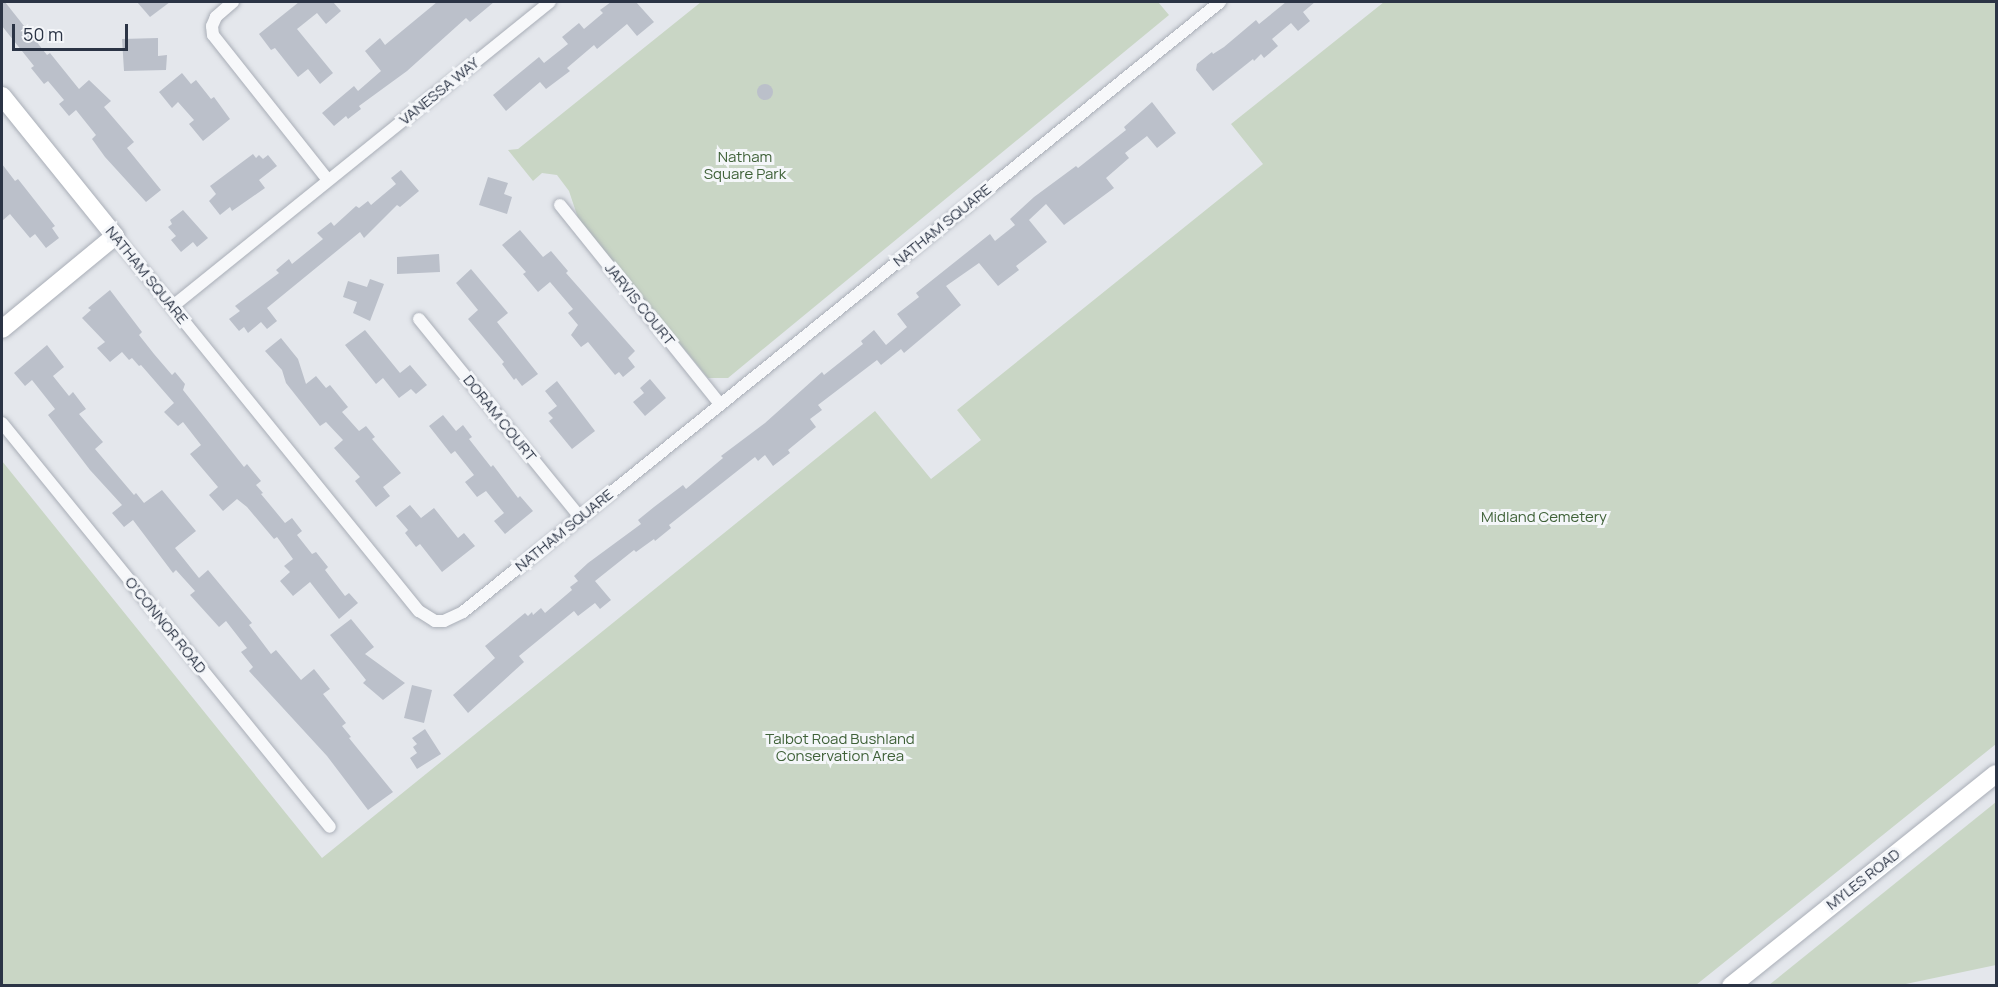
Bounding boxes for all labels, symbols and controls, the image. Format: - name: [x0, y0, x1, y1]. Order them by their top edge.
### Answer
- scale bar: [15, 12, 130, 50]
- text: 50 m: [23, 22, 63, 46]
- street label: VANESSA WAY: [396, 53, 482, 129]
- park label: Natham Square Park: [704, 147, 786, 182]
- street label: NATHAM SQUARE: [889, 180, 995, 270]
- street label: NATHAM SQUARE: [102, 222, 192, 328]
- street label: JARVIS COURT: [601, 259, 679, 349]
- street label: DORAM COURT: [460, 371, 540, 465]
- street label: NATHAM SQUARE: [511, 485, 617, 575]
- park label: Midland Cemetery: [1481, 508, 1607, 526]
- street label: O'CONNOR ROAD: [122, 573, 210, 677]
- park label: Talbot Road Bushland Conservation Area: [765, 729, 915, 764]
- street label: MYLES ROAD: [1823, 845, 1903, 913]

